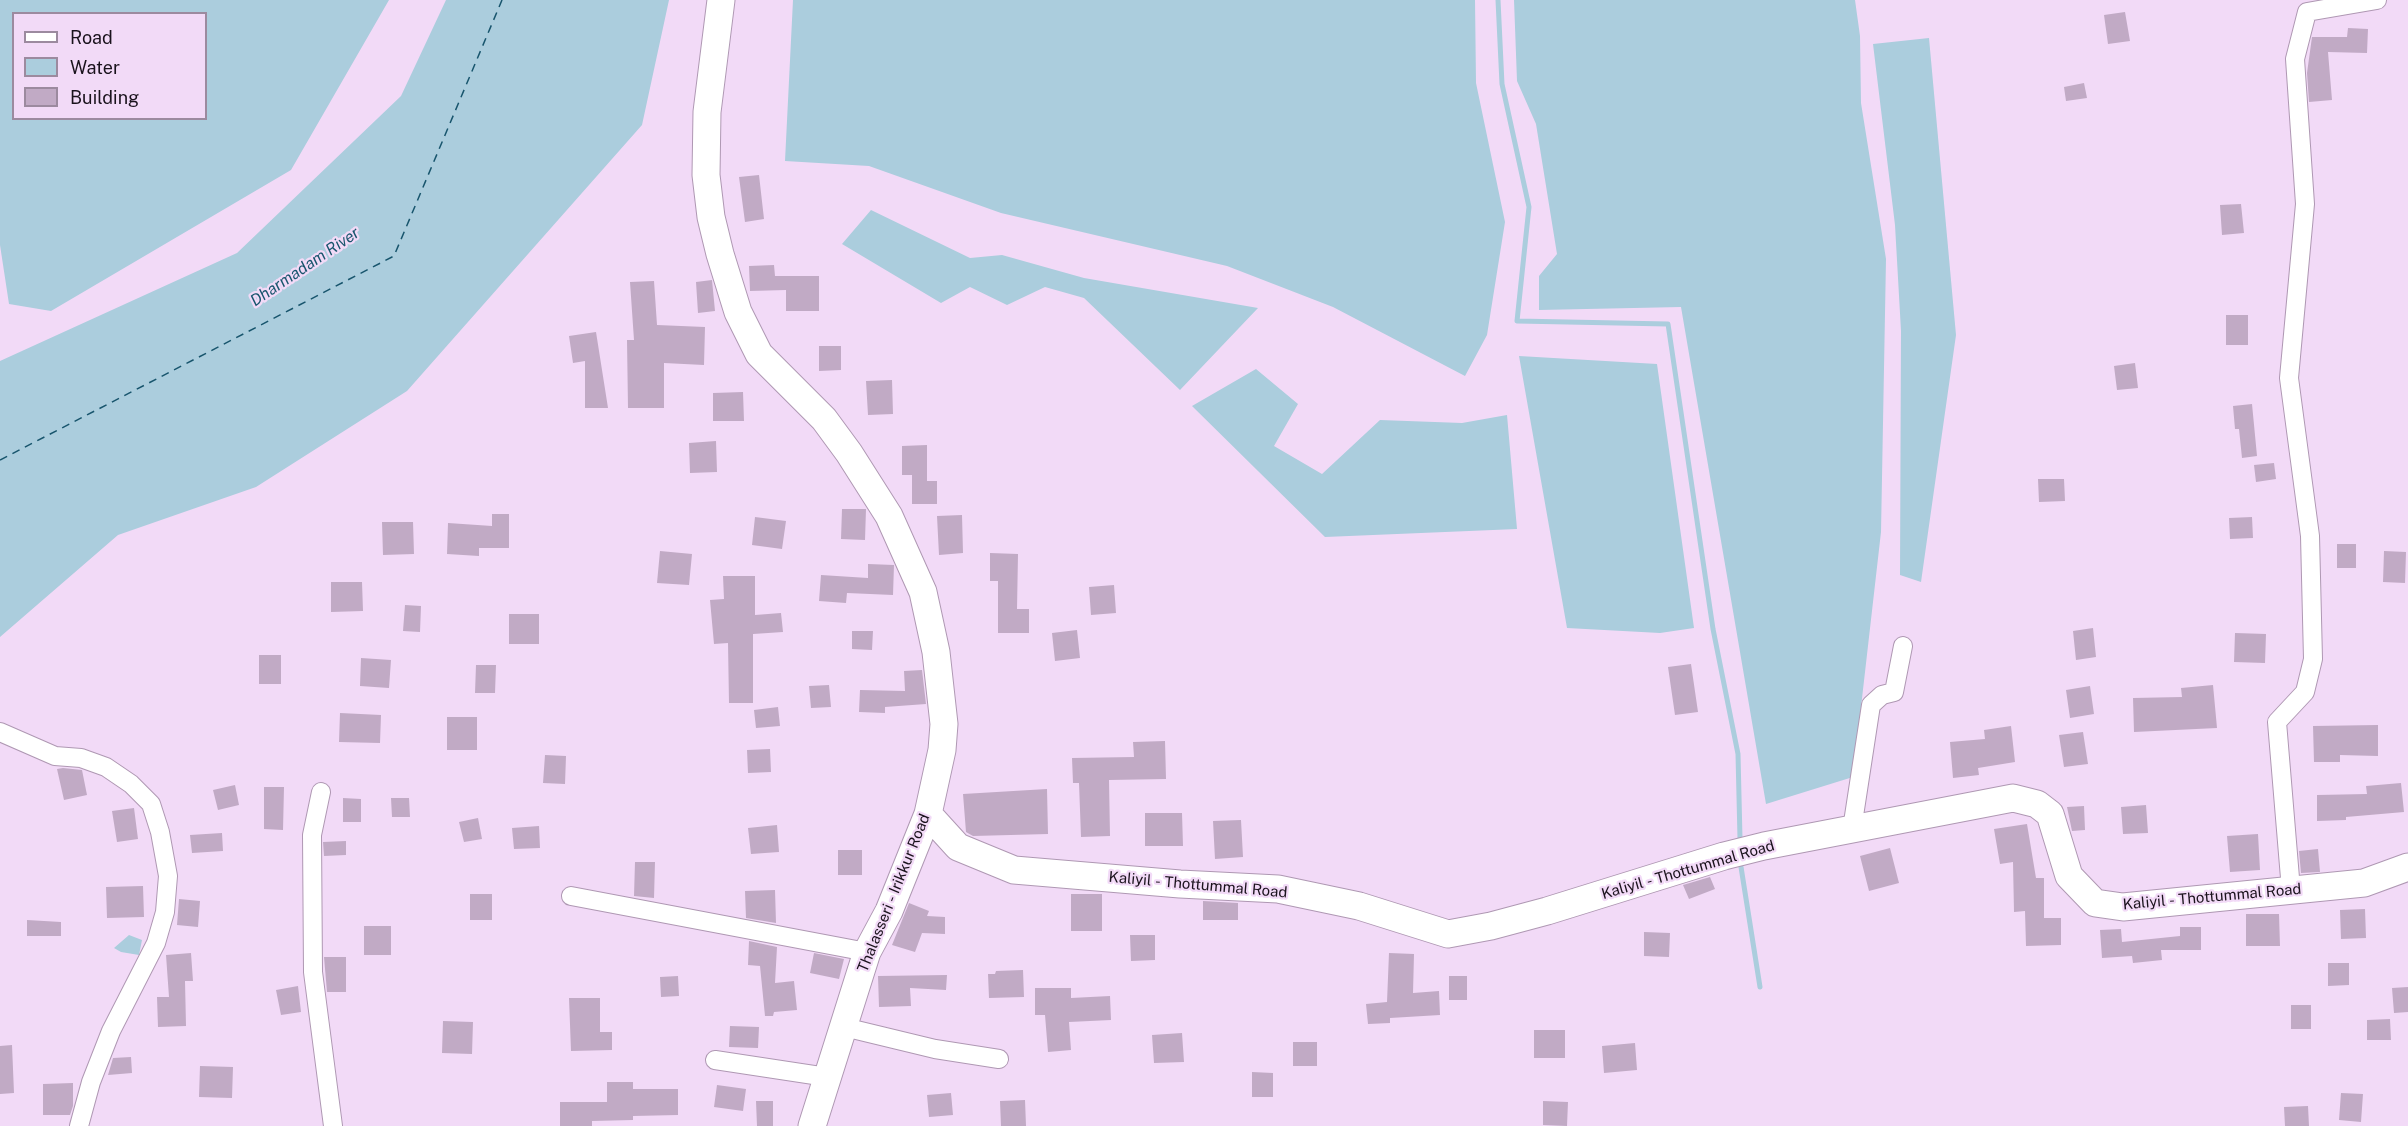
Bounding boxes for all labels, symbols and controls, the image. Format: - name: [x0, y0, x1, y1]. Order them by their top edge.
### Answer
- legend: [12, 12, 207, 120]
- text: Road: [70, 27, 113, 48]
- text: Water: [70, 57, 120, 78]
- text: Building: [70, 87, 139, 108]
- water label: Dharmadam River: [247, 223, 363, 311]
- street label: Thalasseri - Irikkur Road: [854, 811, 934, 975]
- street label: Kaliyil - Thottummal Road: [1599, 837, 1777, 903]
- street label: Kaliyil - Thottummal Road: [1108, 868, 1288, 902]
- street label: Kaliyil - Thottummal Road: [2122, 880, 2302, 914]

